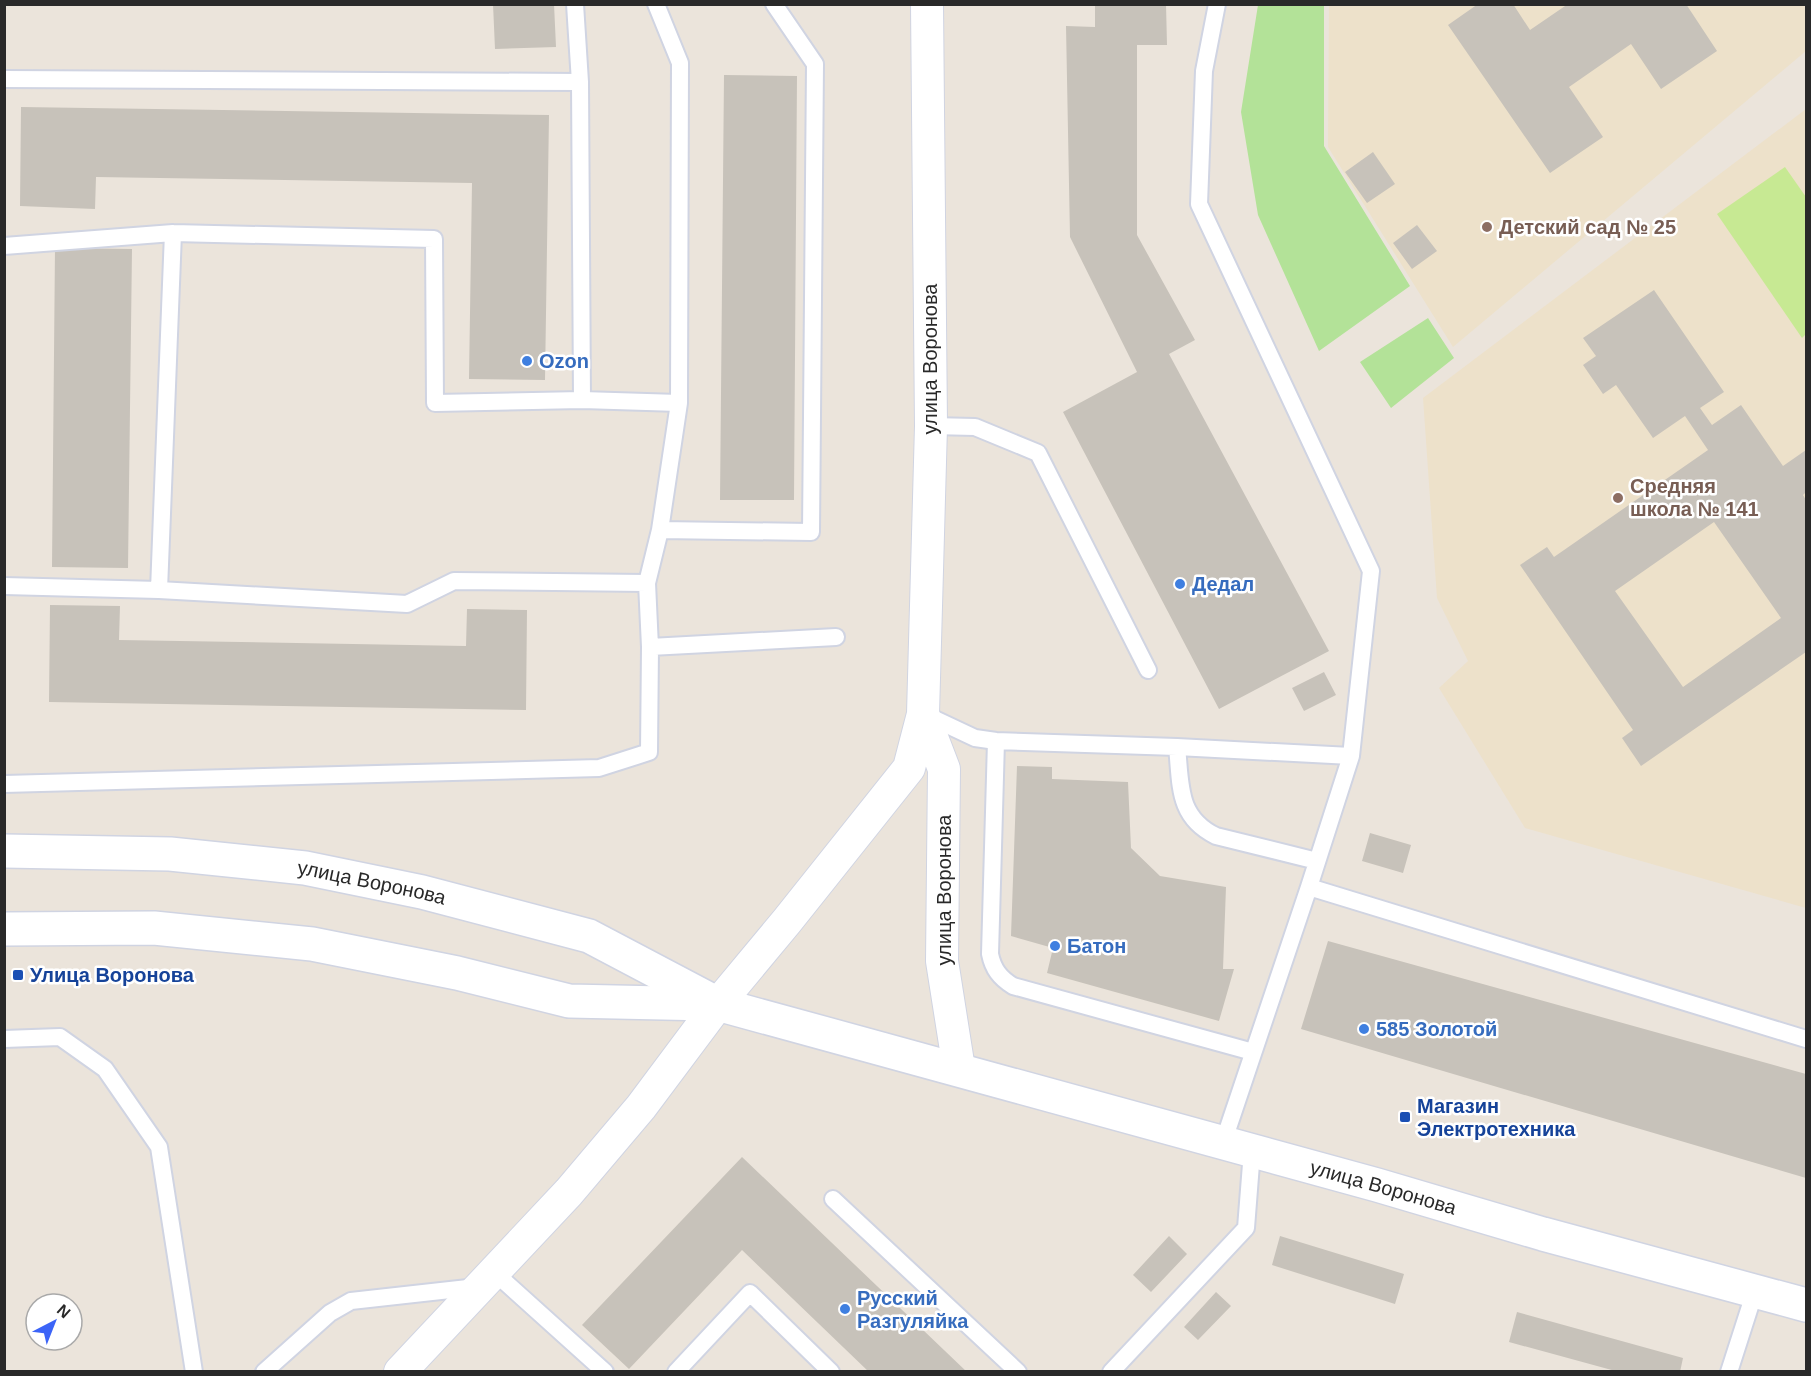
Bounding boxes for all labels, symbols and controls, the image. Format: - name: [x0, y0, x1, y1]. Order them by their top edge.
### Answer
- place label: Детский сад № 25: [1499, 216, 1676, 238]
- marker: Детский сад № 25: [1480, 220, 1494, 234]
- street label: улица Воронова: [919, 283, 941, 434]
- place label: Ozon: [539, 350, 589, 372]
- marker: Ozon: [520, 354, 534, 368]
- place label: Средняя школа № 141: [1630, 475, 1759, 520]
- marker: Средняя школа № 141: [1611, 491, 1625, 505]
- place label: Дедал: [1192, 573, 1254, 595]
- marker: Дедал: [1173, 577, 1187, 591]
- street label: улица Воронова: [933, 814, 955, 965]
- street label: улица Воронова: [297, 856, 449, 909]
- place label: Батон: [1067, 935, 1126, 957]
- marker: Батон: [1048, 939, 1062, 953]
- place label: Улица Воронова: [30, 964, 195, 986]
- marker: Улица Воронова: [11, 968, 25, 982]
- place label: 585 Золотой: [1376, 1018, 1497, 1040]
- marker: 585 Золотой: [1357, 1022, 1371, 1036]
- place label: Магазин Электротехника: [1417, 1095, 1576, 1140]
- marker: Магазин Электротехника: [1398, 1110, 1412, 1124]
- street label: улица Воронова: [1308, 1156, 1460, 1219]
- place label: Русский Разгуляйка: [857, 1287, 969, 1332]
- north arrow: [24, 1292, 84, 1352]
- text: N: [54, 1301, 74, 1321]
- marker: Русский Разгуляйка: [838, 1302, 852, 1316]

